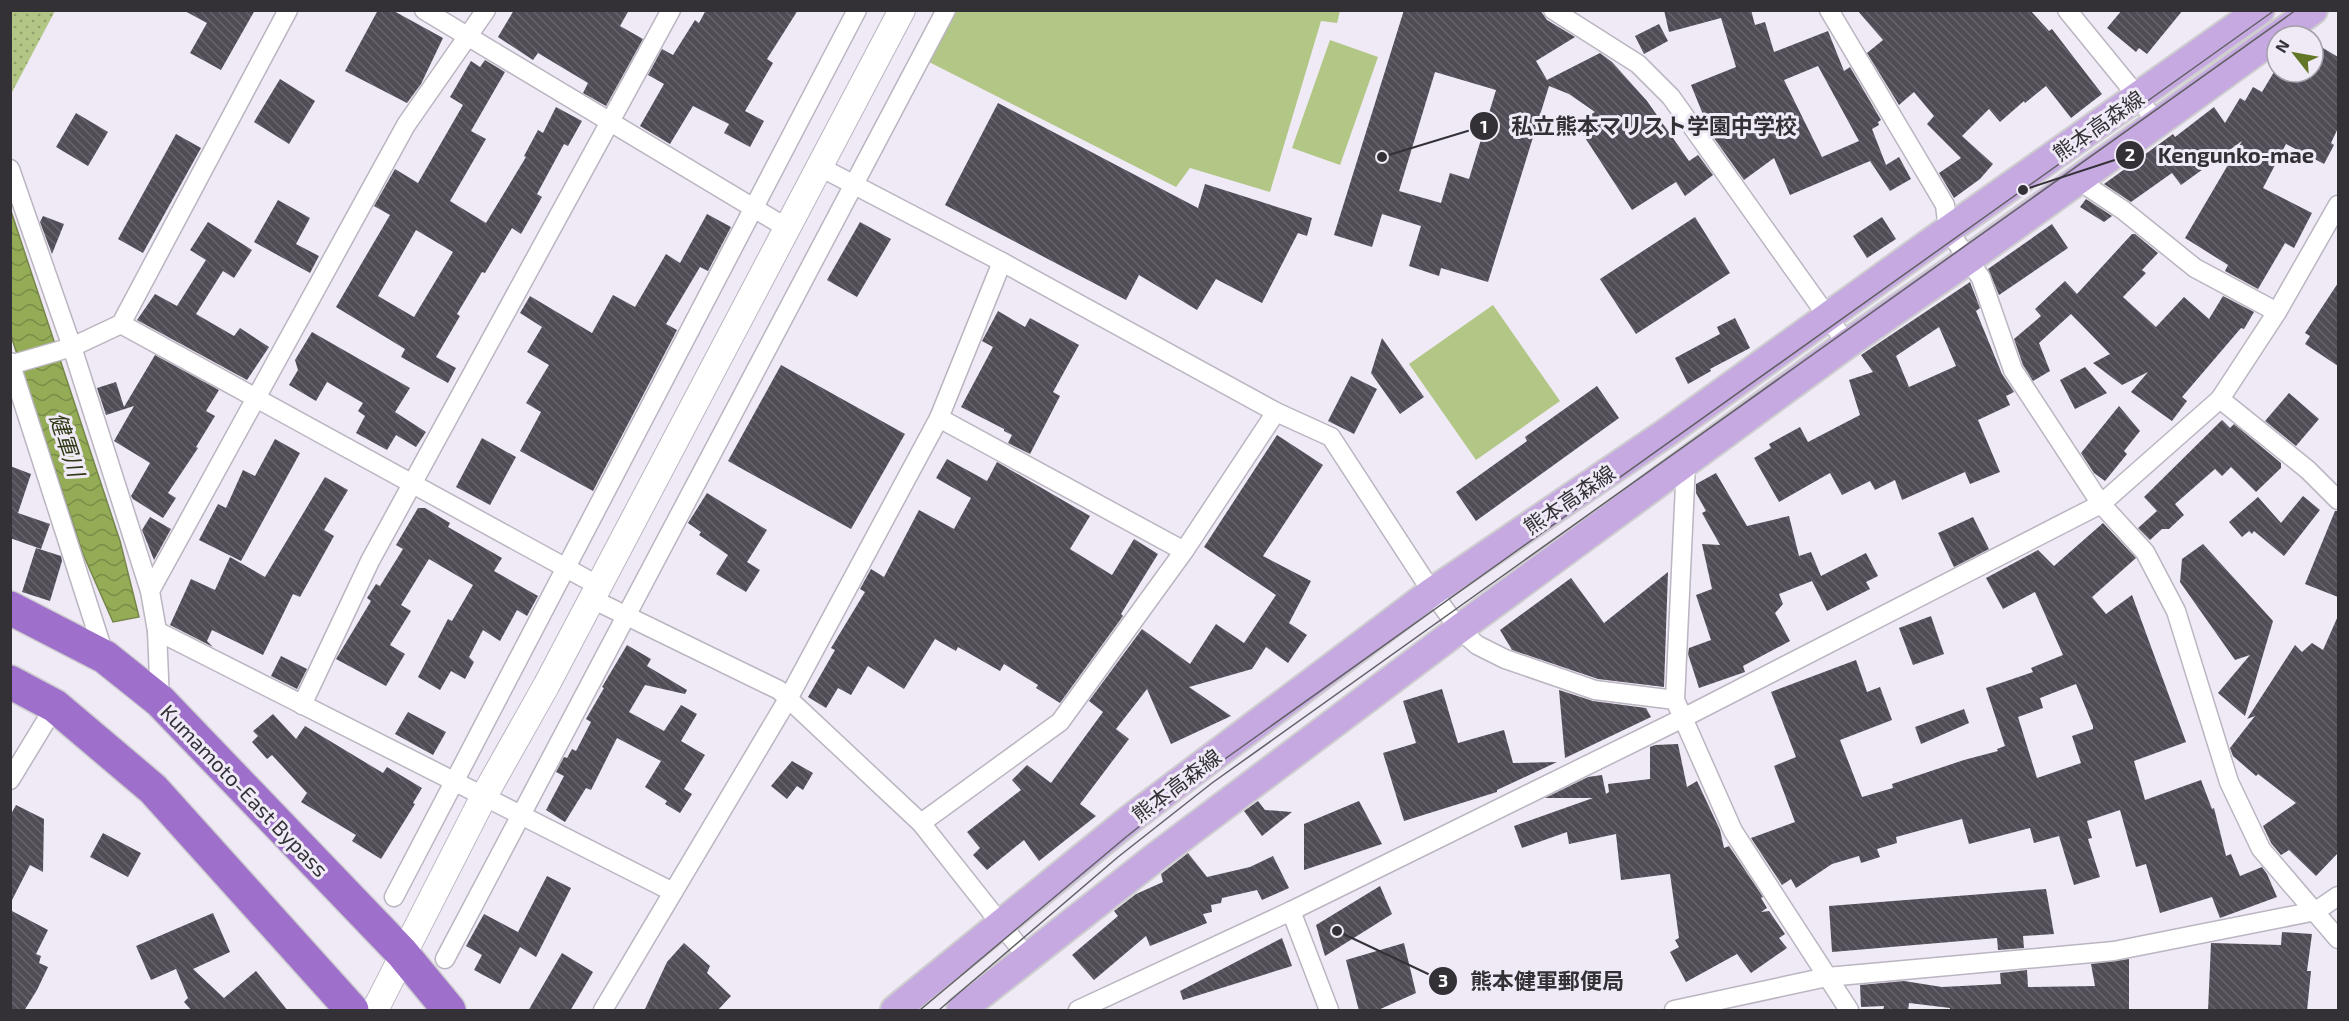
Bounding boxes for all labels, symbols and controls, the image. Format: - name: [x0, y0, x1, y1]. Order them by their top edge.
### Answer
- north arrow: [2265, 24, 2325, 84]
- text: N: [2271, 36, 2293, 56]
- street label: 熊本高森線: [2048, 85, 2148, 165]
- callout: 私立熊本マリスト学園中学校: [1469, 106, 1809, 146]
- text: 私立熊本マリスト学園中学校: [1511, 112, 1797, 138]
- text: 1: [1480, 115, 1488, 137]
- callout: Kengunko-mae: [2115, 135, 2326, 175]
- text: Kengunko-mae: [2158, 141, 2314, 167]
- text: 2: [2125, 143, 2135, 165]
- water label: 健軍川: [45, 409, 91, 481]
- street label: 熊本高森線: [1518, 459, 1620, 539]
- street label: Kumamoto-East Bypass: [156, 699, 334, 881]
- street label: 熊本高森線: [1127, 743, 1225, 827]
- callout: 熊本健軍郵便局: [1428, 961, 1636, 1001]
- text: 熊本健軍郵便局: [1470, 967, 1624, 993]
- text: 3: [1438, 969, 1448, 991]

